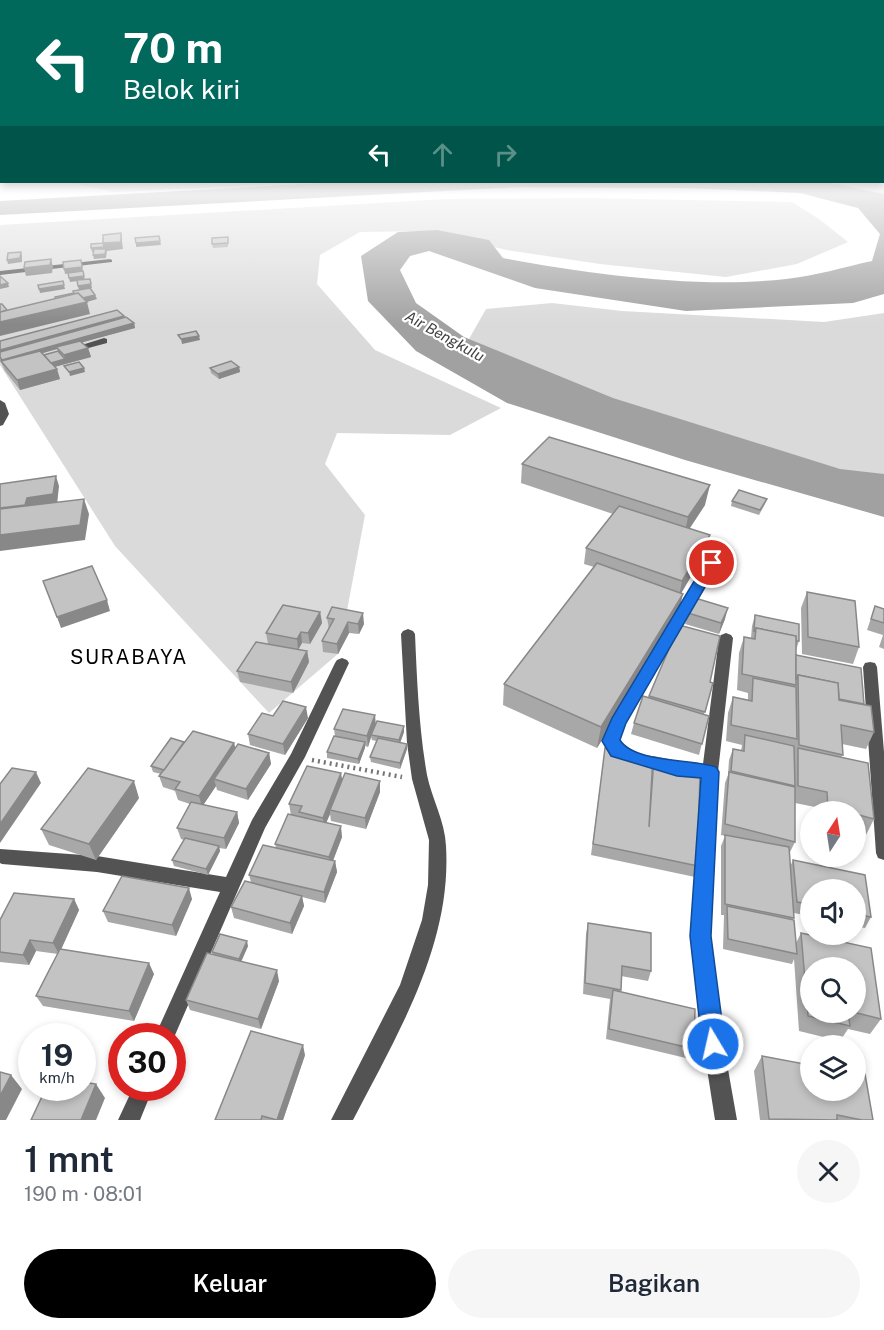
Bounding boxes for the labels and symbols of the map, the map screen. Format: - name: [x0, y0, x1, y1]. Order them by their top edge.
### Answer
- water label: Air Bengkulu: [403, 307, 487, 365]
- pin: [686, 537, 737, 588]
- district label: SURABAYA: [70, 645, 188, 669]
- north arrow: [800, 801, 866, 867]
- position arrow: [681, 1012, 745, 1076]
- speed limit sign: 30: [108, 1023, 186, 1101]

